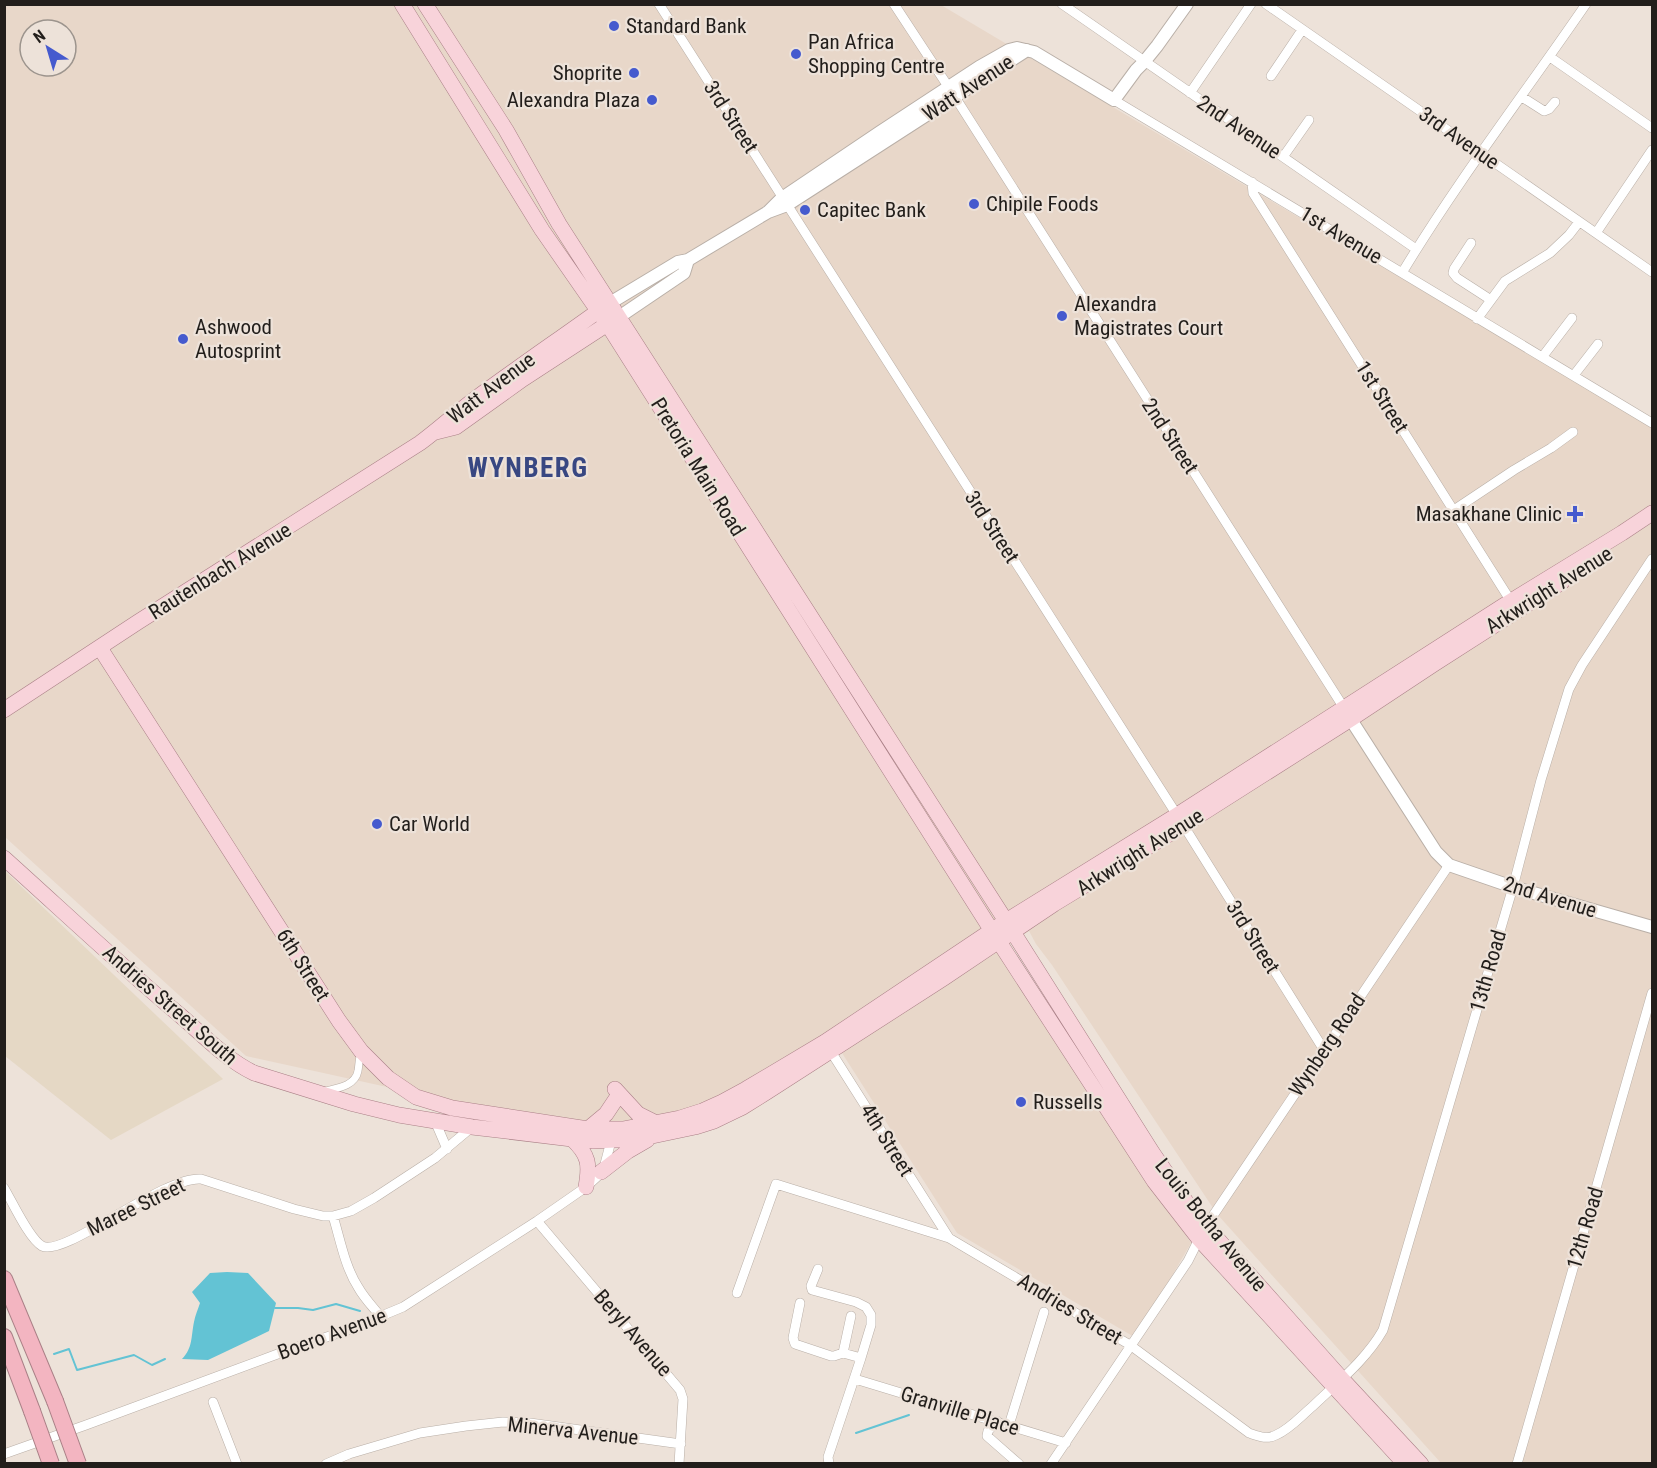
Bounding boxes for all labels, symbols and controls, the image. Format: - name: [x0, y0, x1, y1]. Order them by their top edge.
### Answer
- place label: Standard Bank: [626, 14, 747, 38]
- north arrow: [18, 18, 78, 78]
- marker: Standard Bank: [607, 19, 621, 33]
- text: N: [30, 26, 49, 47]
- place label: Pan Africa Shopping Centre: [808, 30, 945, 78]
- marker: Pan Africa Shopping Centre: [789, 47, 803, 61]
- street label: Watt Avenue: [918, 50, 1018, 126]
- place label: Shoprite: [553, 61, 622, 85]
- marker: Shoprite: [627, 66, 641, 80]
- street label: 3rd Street: [699, 76, 763, 158]
- place label: Alexandra Plaza: [507, 88, 640, 112]
- street label: 2nd Avenue: [1192, 90, 1286, 164]
- marker: Alexandra Plaza: [645, 93, 659, 107]
- street label: 3rd Avenue: [1414, 102, 1504, 174]
- place label: Chipile Foods: [986, 192, 1099, 216]
- marker: Chipile Foods: [967, 197, 981, 211]
- place label: Capitec Bank: [817, 198, 926, 222]
- street label: 1st Avenue: [1296, 201, 1387, 269]
- marker: Capitec Bank: [798, 203, 812, 217]
- place label: Alexandra Magistrates Court: [1074, 292, 1223, 340]
- marker: Alexandra Magistrates Court: [1055, 309, 1069, 323]
- place label: Ashwood Autosprint: [195, 315, 281, 363]
- marker: Ashwood Autosprint: [176, 332, 190, 346]
- street label: Watt Avenue: [442, 347, 540, 429]
- street label: 1st Street: [1351, 357, 1413, 437]
- street label: Pretoria Main Road: [646, 394, 750, 540]
- street label: 2nd Street: [1137, 394, 1203, 478]
- district label: WYNBERG: [467, 452, 589, 484]
- street label: 3rd Street: [960, 486, 1024, 568]
- place label: Masakhane Clinic: [1416, 502, 1562, 526]
- marker: Masakhane Clinic: [1566, 505, 1584, 523]
- street label: Rautenbach Avenue: [144, 518, 296, 624]
- street label: Arkwright Avenue: [1481, 541, 1617, 639]
- street label: Arkwright Avenue: [1072, 803, 1208, 901]
- place label: Car World: [389, 812, 470, 836]
- marker: Car World: [370, 817, 384, 831]
- street label: 2nd Avenue: [1500, 871, 1600, 923]
- street label: 3rd Street: [1221, 896, 1285, 978]
- street label: 6th Street: [271, 924, 335, 1006]
- street label: 13th Road: [1465, 927, 1511, 1015]
- street label: Andries Street South: [98, 940, 242, 1070]
- street label: Wynberg Road: [1284, 989, 1370, 1101]
- place label: Russells: [1033, 1090, 1103, 1114]
- marker: Russells: [1014, 1095, 1028, 1109]
- street label: 4th Street: [855, 1099, 919, 1181]
- street label: Louis Botha Avenue: [1150, 1154, 1272, 1296]
- street label: Maree Street: [83, 1173, 189, 1241]
- street label: 12th Road: [1562, 1184, 1608, 1272]
- street label: Andries Street: [1014, 1268, 1126, 1350]
- street label: Beryl Avenue: [589, 1285, 677, 1381]
- street label: Boero Avenue: [274, 1303, 390, 1365]
- street label: Granville Place: [898, 1382, 1022, 1440]
- street label: Minerva Avenue: [506, 1412, 640, 1450]

